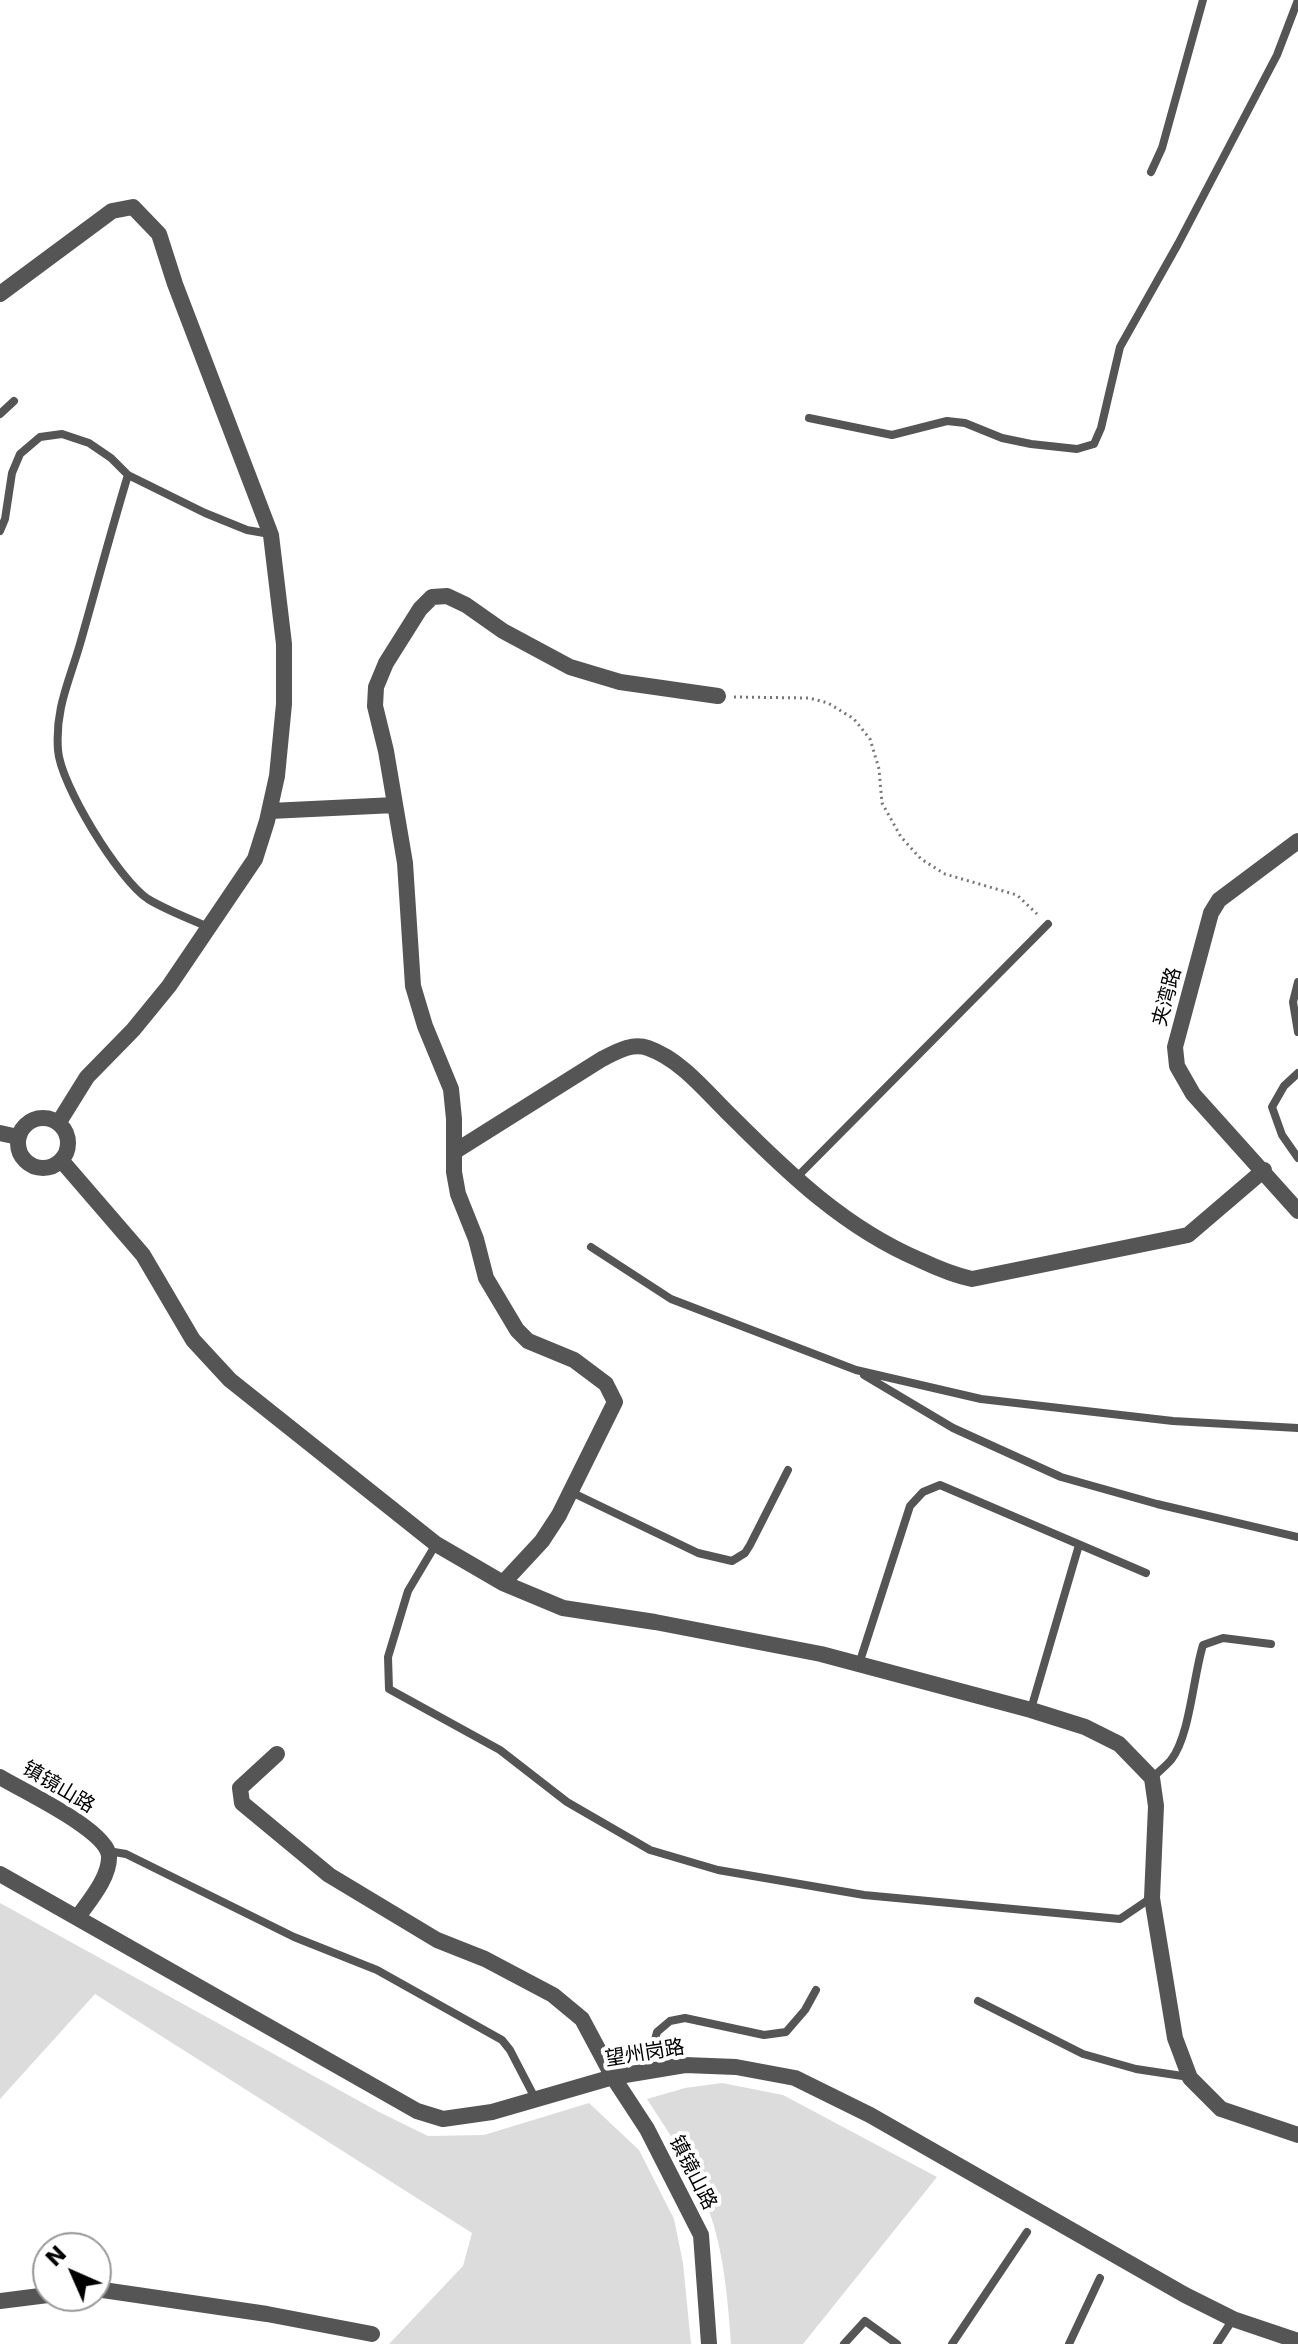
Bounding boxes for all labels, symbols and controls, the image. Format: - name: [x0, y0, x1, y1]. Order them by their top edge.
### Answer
- street label: 夹湾路: [1149, 965, 1187, 1029]
- street label: 镇镜山路: [18, 1757, 98, 1819]
- street label: 望州岗路: [604, 2036, 686, 2072]
- street label: 镇镜山路: [663, 2132, 721, 2214]
- north arrow: [32, 2232, 112, 2312]
- text: N: [41, 2241, 71, 2271]

